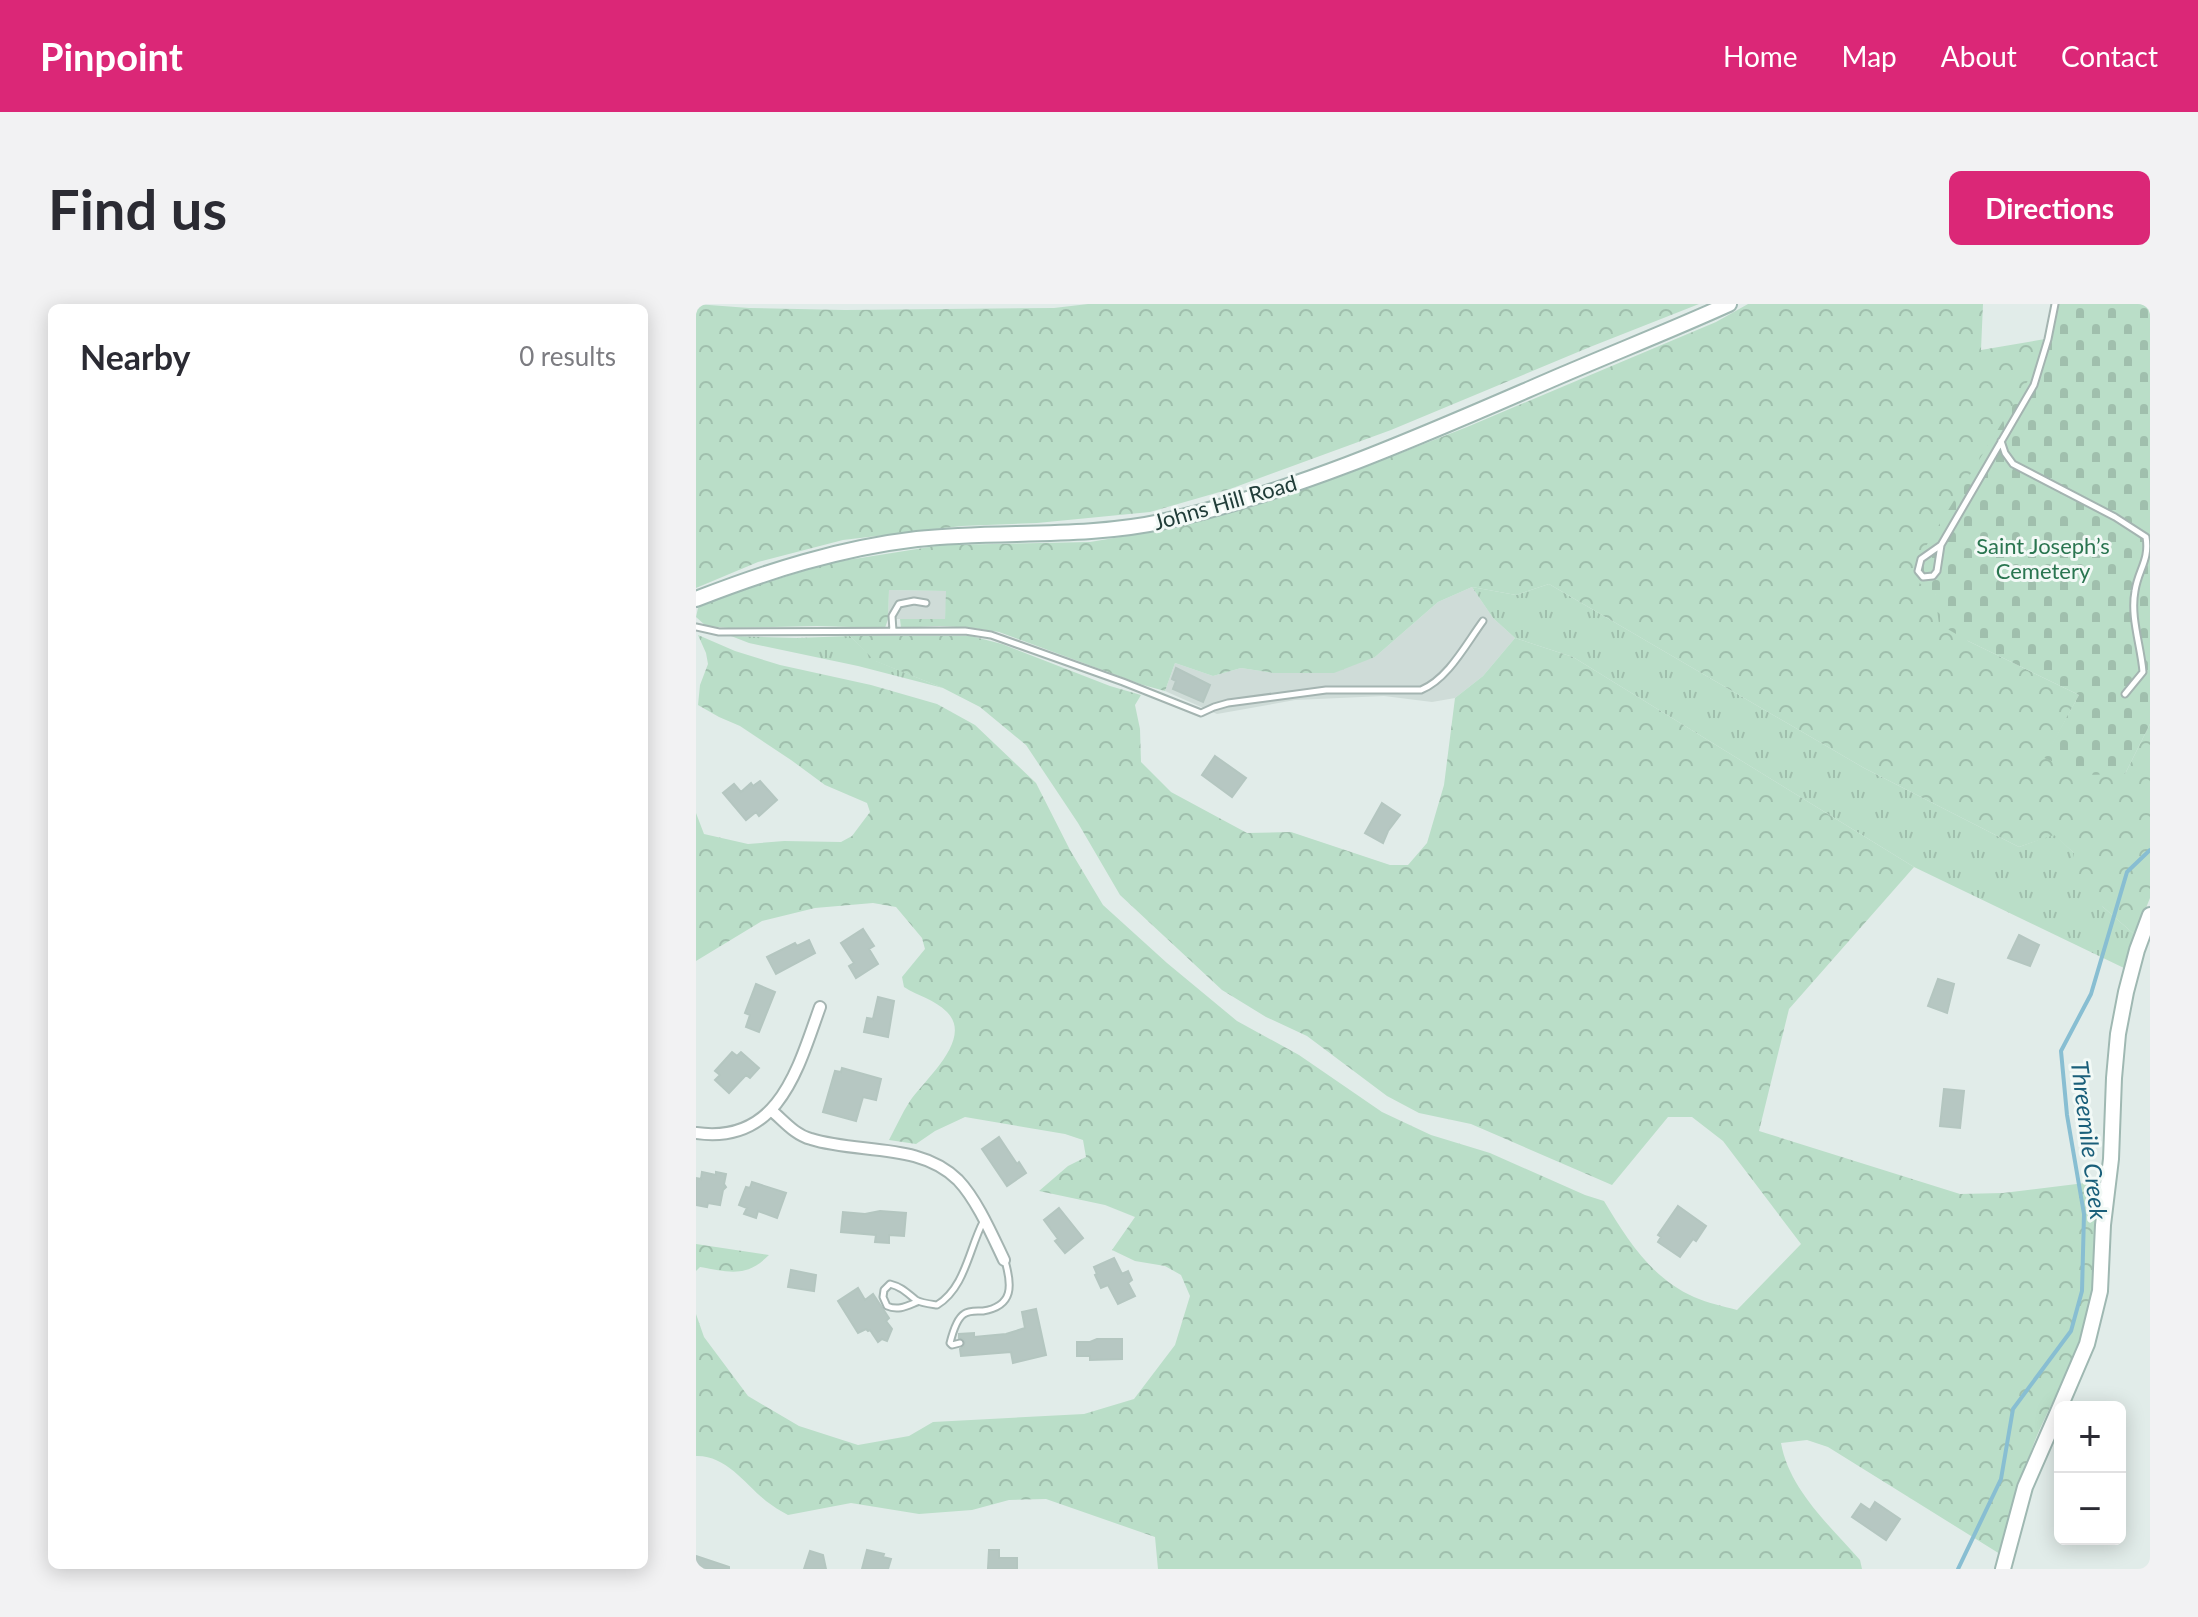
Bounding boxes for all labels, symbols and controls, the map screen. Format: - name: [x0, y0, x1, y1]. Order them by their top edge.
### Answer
- text: Pinpoint: [40, 33, 183, 79]
- text: Home: [1723, 39, 1798, 73]
- text: Map: [1842, 39, 1897, 73]
- text: About: [1941, 39, 2017, 73]
- text: Contact: [2061, 39, 2158, 73]
- button: Directions: [1949, 171, 2150, 245]
- text: Find us: [48, 175, 227, 242]
- text: Nearby: [80, 336, 191, 377]
- text: 0 results: [519, 340, 616, 372]
- street label: Johns Hill Road: [1150, 469, 1300, 535]
- park label: Saint Joseph’s Cemetery: [1976, 532, 2110, 584]
- water label: Threemile Creek: [2066, 1059, 2114, 1222]
- map controls: [2054, 1401, 2126, 1545]
- button: +: [2054, 1401, 2126, 1473]
- button: −: [2054, 1473, 2126, 1545]

